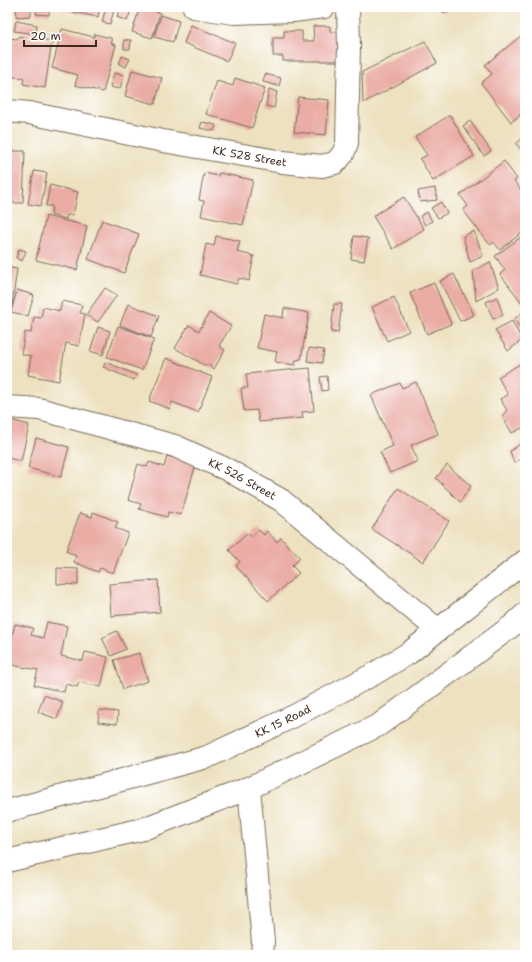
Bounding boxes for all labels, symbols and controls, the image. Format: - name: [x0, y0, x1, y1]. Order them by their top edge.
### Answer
- scale bar: [24, 22, 96, 48]
- text: 20 m: [30, 28, 61, 44]
- street label: KK 528 Street: [211, 143, 288, 170]
- street label: KK 526 Street: [206, 455, 279, 504]
- street label: KK 15 Road: [253, 701, 314, 741]

